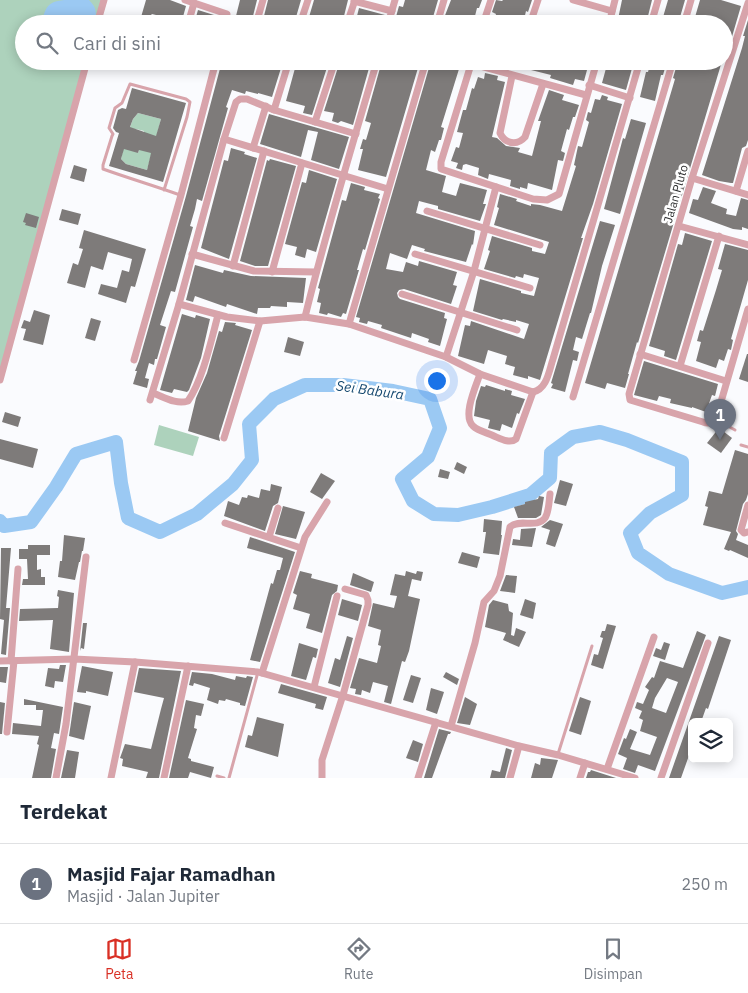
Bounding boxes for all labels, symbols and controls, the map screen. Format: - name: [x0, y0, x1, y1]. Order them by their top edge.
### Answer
- search box: [15, 15, 733, 70]
- icon: search: [33, 29, 61, 57]
- text: Cari di sini: [73, 31, 161, 55]
- street label: Jalan Pluto: [660, 163, 691, 225]
- your location: [424, 368, 450, 394]
- water label: Sei Babura: [335, 376, 405, 404]
- pin: 1: [704, 399, 736, 440]
- map controls: [688, 718, 733, 763]
- button: layers: [688, 718, 733, 763]
- text: Terdekat: [20, 797, 108, 825]
- text: Masjid Fajar Ramadhan: [67, 862, 276, 886]
- text: 1: [31, 874, 41, 894]
- text: 250 m: [681, 874, 728, 894]
- text: Masjid · Jalan Jupiter: [67, 886, 220, 906]
- tab: Peta: [105, 935, 133, 983]
- tab: Rute: [344, 935, 373, 983]
- tab: Disimpan: [584, 935, 643, 983]

